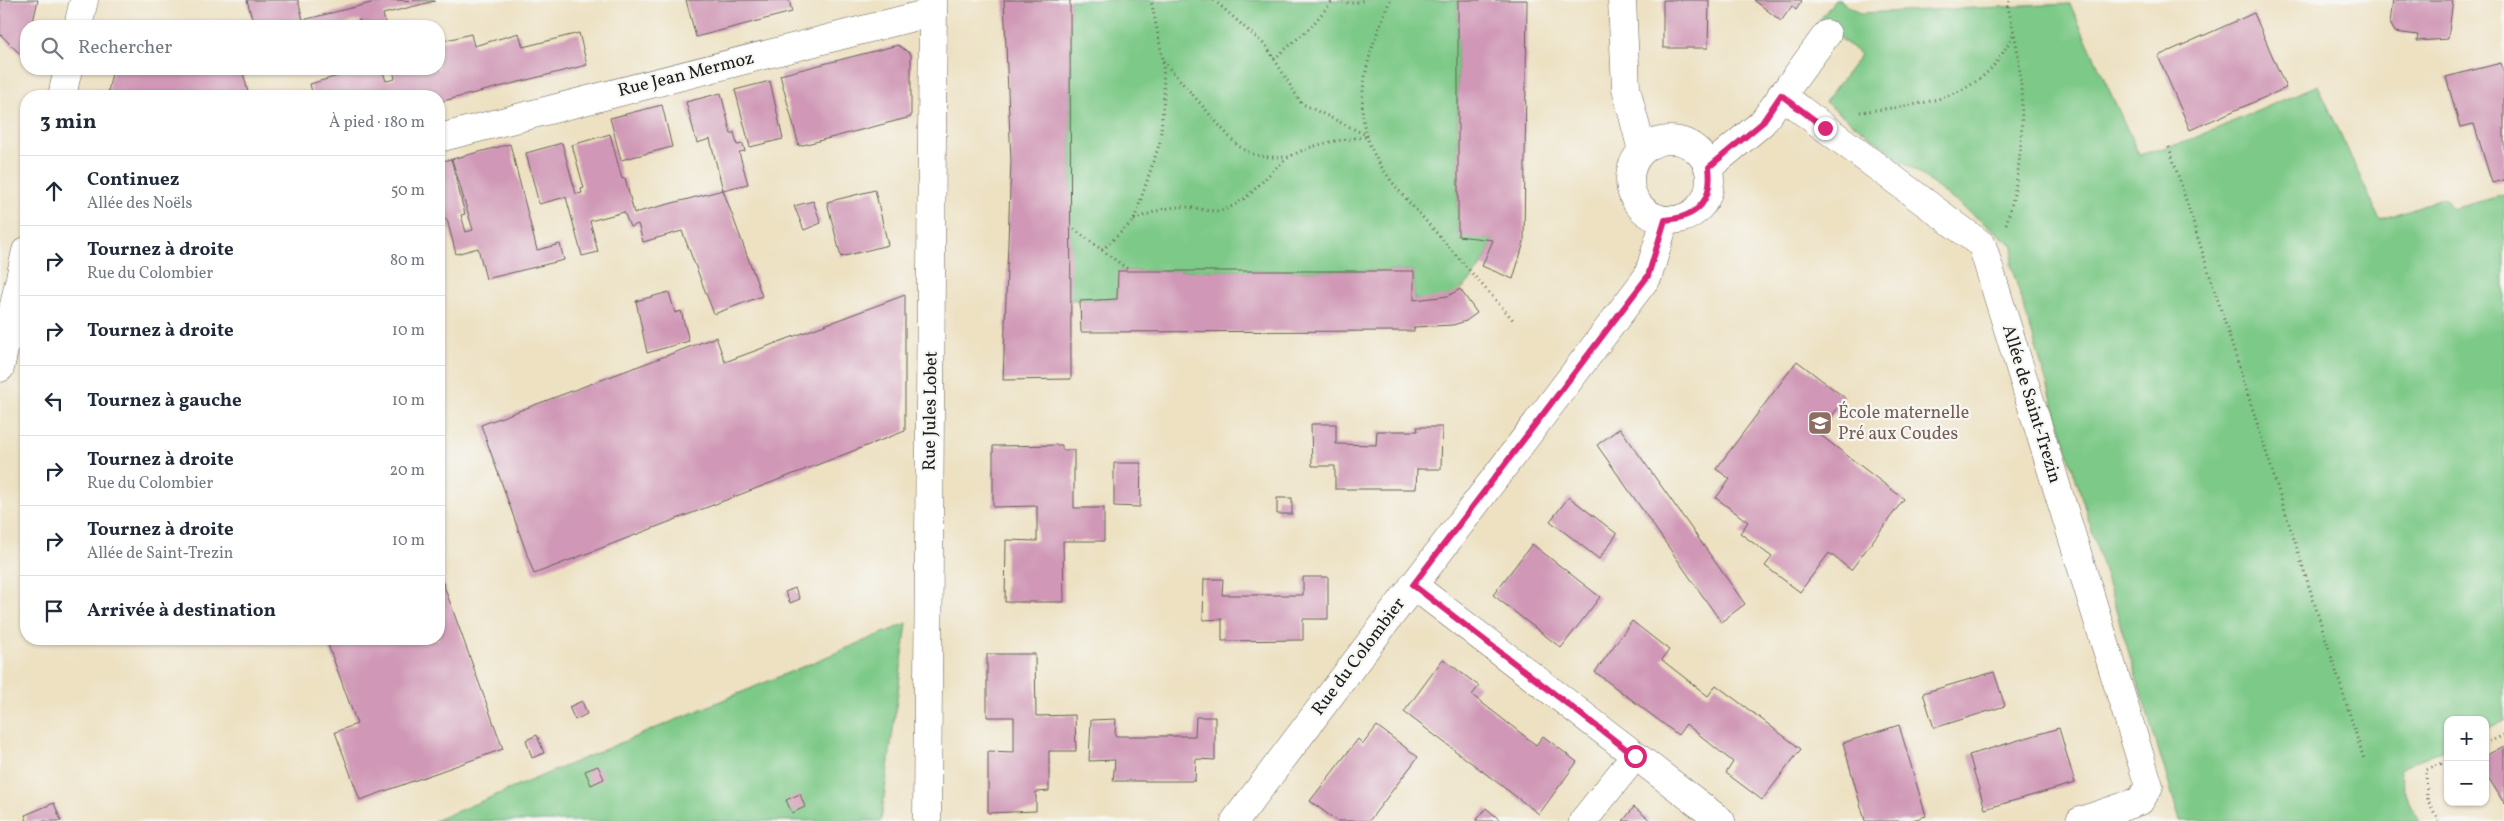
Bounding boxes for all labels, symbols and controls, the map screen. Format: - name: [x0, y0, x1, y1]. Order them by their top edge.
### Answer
- search box: [20, 20, 445, 75]
- icon: search: [38, 34, 66, 62]
- text: Rechercher: [78, 35, 172, 61]
- street label: Rue Jean Mermoz: [615, 46, 757, 104]
- text: 3 min: [40, 108, 96, 137]
- text: À pied · 180 m: [329, 112, 425, 134]
- route end: [1814, 117, 1837, 140]
- text: Continuez: [87, 167, 179, 193]
- icon: ahead: [40, 177, 68, 205]
- text: 50 m: [391, 180, 425, 202]
- text: Allée des Noëls: [87, 193, 192, 215]
- text: Tournez à droite: [87, 237, 234, 263]
- icon: right: [40, 247, 68, 275]
- text: 80 m: [390, 250, 425, 272]
- text: Rue du Colombier: [87, 263, 213, 285]
- icon: right: [40, 317, 68, 345]
- text: Tournez à droite: [87, 318, 234, 344]
- text: 10 m: [392, 320, 425, 342]
- street label: Allée de Saint-Trezin: [1995, 322, 2067, 487]
- street label: Rue Jules Lobet: [917, 351, 945, 471]
- icon: left: [40, 387, 68, 415]
- text: Tournez à gauche: [87, 388, 242, 414]
- text: 10 m: [392, 390, 425, 412]
- place label: École maternelle Pré aux Coudes: [1838, 401, 1969, 447]
- school or university icon: École maternelle Pré aux Coudes: [1807, 410, 1833, 436]
- text: Tournez à droite: [87, 447, 234, 473]
- icon: right: [40, 457, 68, 485]
- text: 20 m: [390, 460, 425, 482]
- text: Rue du Colombier: [87, 473, 213, 495]
- text: Tournez à droite: [87, 517, 234, 543]
- icon: right: [40, 527, 68, 555]
- text: 10 m: [392, 530, 425, 552]
- text: Allée de Saint-Trezin: [87, 543, 233, 565]
- street label: Rue du Colombier: [1306, 592, 1412, 721]
- icon: arrive: [40, 597, 68, 625]
- text: Arrivée à destination: [87, 598, 276, 624]
- map controls: [2444, 716, 2489, 806]
- button: +: [2444, 716, 2489, 761]
- route start: [1624, 745, 1647, 768]
- button: −: [2444, 761, 2489, 806]

